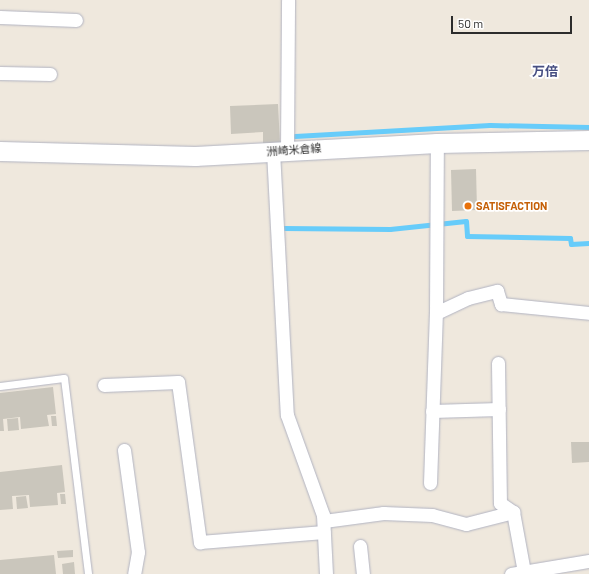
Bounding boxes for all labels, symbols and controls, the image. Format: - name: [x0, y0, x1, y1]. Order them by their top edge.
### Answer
- scale bar: [453, 8, 574, 34]
- text: 50 m: [458, 16, 483, 30]
- district label: 万倍: [532, 63, 558, 79]
- street label: 洲崎米倉線: [266, 141, 322, 159]
- place label: SATISFACTION: [476, 199, 547, 213]
- marker: SATISFACTION: [463, 201, 473, 211]

